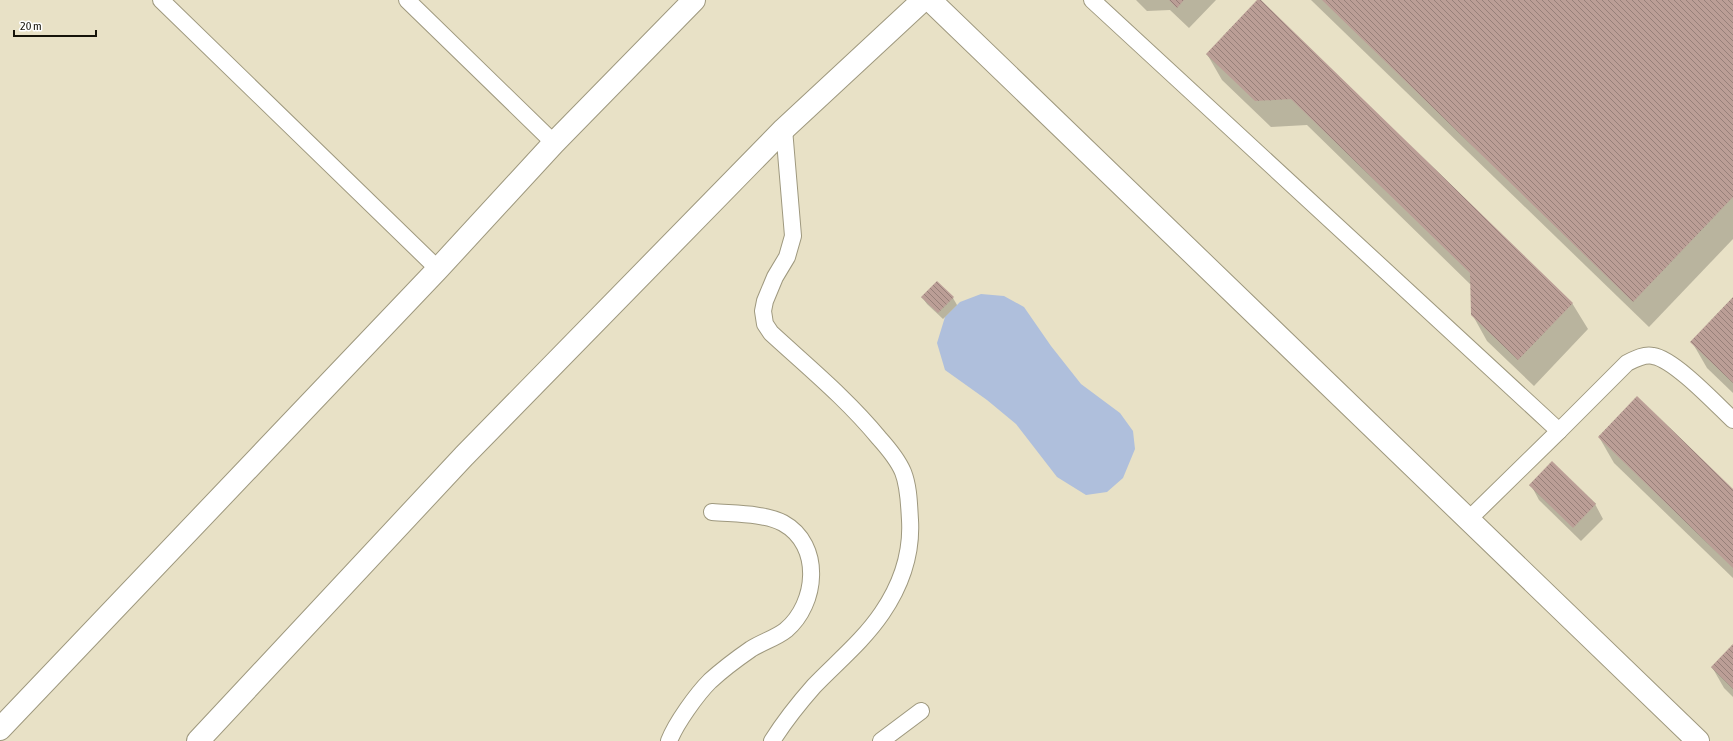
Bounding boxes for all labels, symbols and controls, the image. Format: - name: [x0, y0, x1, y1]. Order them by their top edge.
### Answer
- scale bar: [14, 12, 96, 38]
- text: 20 m: [20, 19, 42, 33]

